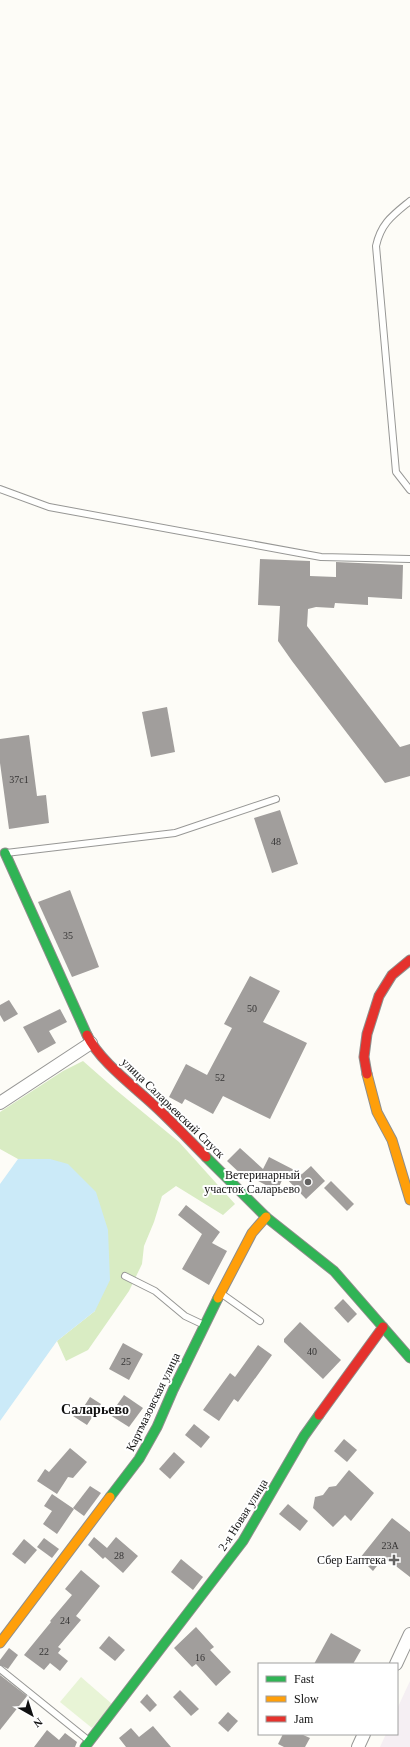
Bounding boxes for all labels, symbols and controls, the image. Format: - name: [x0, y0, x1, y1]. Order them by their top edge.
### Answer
- house number: 37с1: [9, 774, 29, 785]
- house number: 48: [271, 836, 281, 847]
- house number: 35: [63, 930, 73, 941]
- house number: 50: [247, 1003, 257, 1014]
- street label: улица Саларьевский Спуск: [118, 1055, 228, 1161]
- house number: 52: [215, 1072, 225, 1083]
- place label: Ветеринарный участок Саларьево: [204, 1168, 301, 1196]
- marker: Ветеринарный участок Саларьево: [303, 1177, 313, 1187]
- house number: 40: [307, 1346, 317, 1357]
- street label: Картмазовская улица: [123, 1350, 183, 1454]
- house number: 25: [121, 1356, 131, 1367]
- district label: Саларьево: [61, 1402, 129, 1417]
- street label: 2-я Новая улица: [215, 1476, 271, 1554]
- house number: 23А: [381, 1540, 399, 1551]
- house number: 28: [114, 1550, 124, 1561]
- place label: Сбер Еаптека: [317, 1553, 387, 1567]
- marker: Сбер Еаптека: [389, 1555, 399, 1565]
- house number: 24: [60, 1615, 70, 1626]
- house number: 22: [39, 1646, 49, 1657]
- house number: 16: [195, 1652, 205, 1663]
- legend: [258, 1663, 398, 1735]
- text: Fast: [294, 1672, 315, 1686]
- text: Slow: [294, 1692, 319, 1706]
- north arrow: [12, 1695, 52, 1735]
- text: Jam: [294, 1712, 314, 1726]
- text: N: [31, 1716, 45, 1730]

